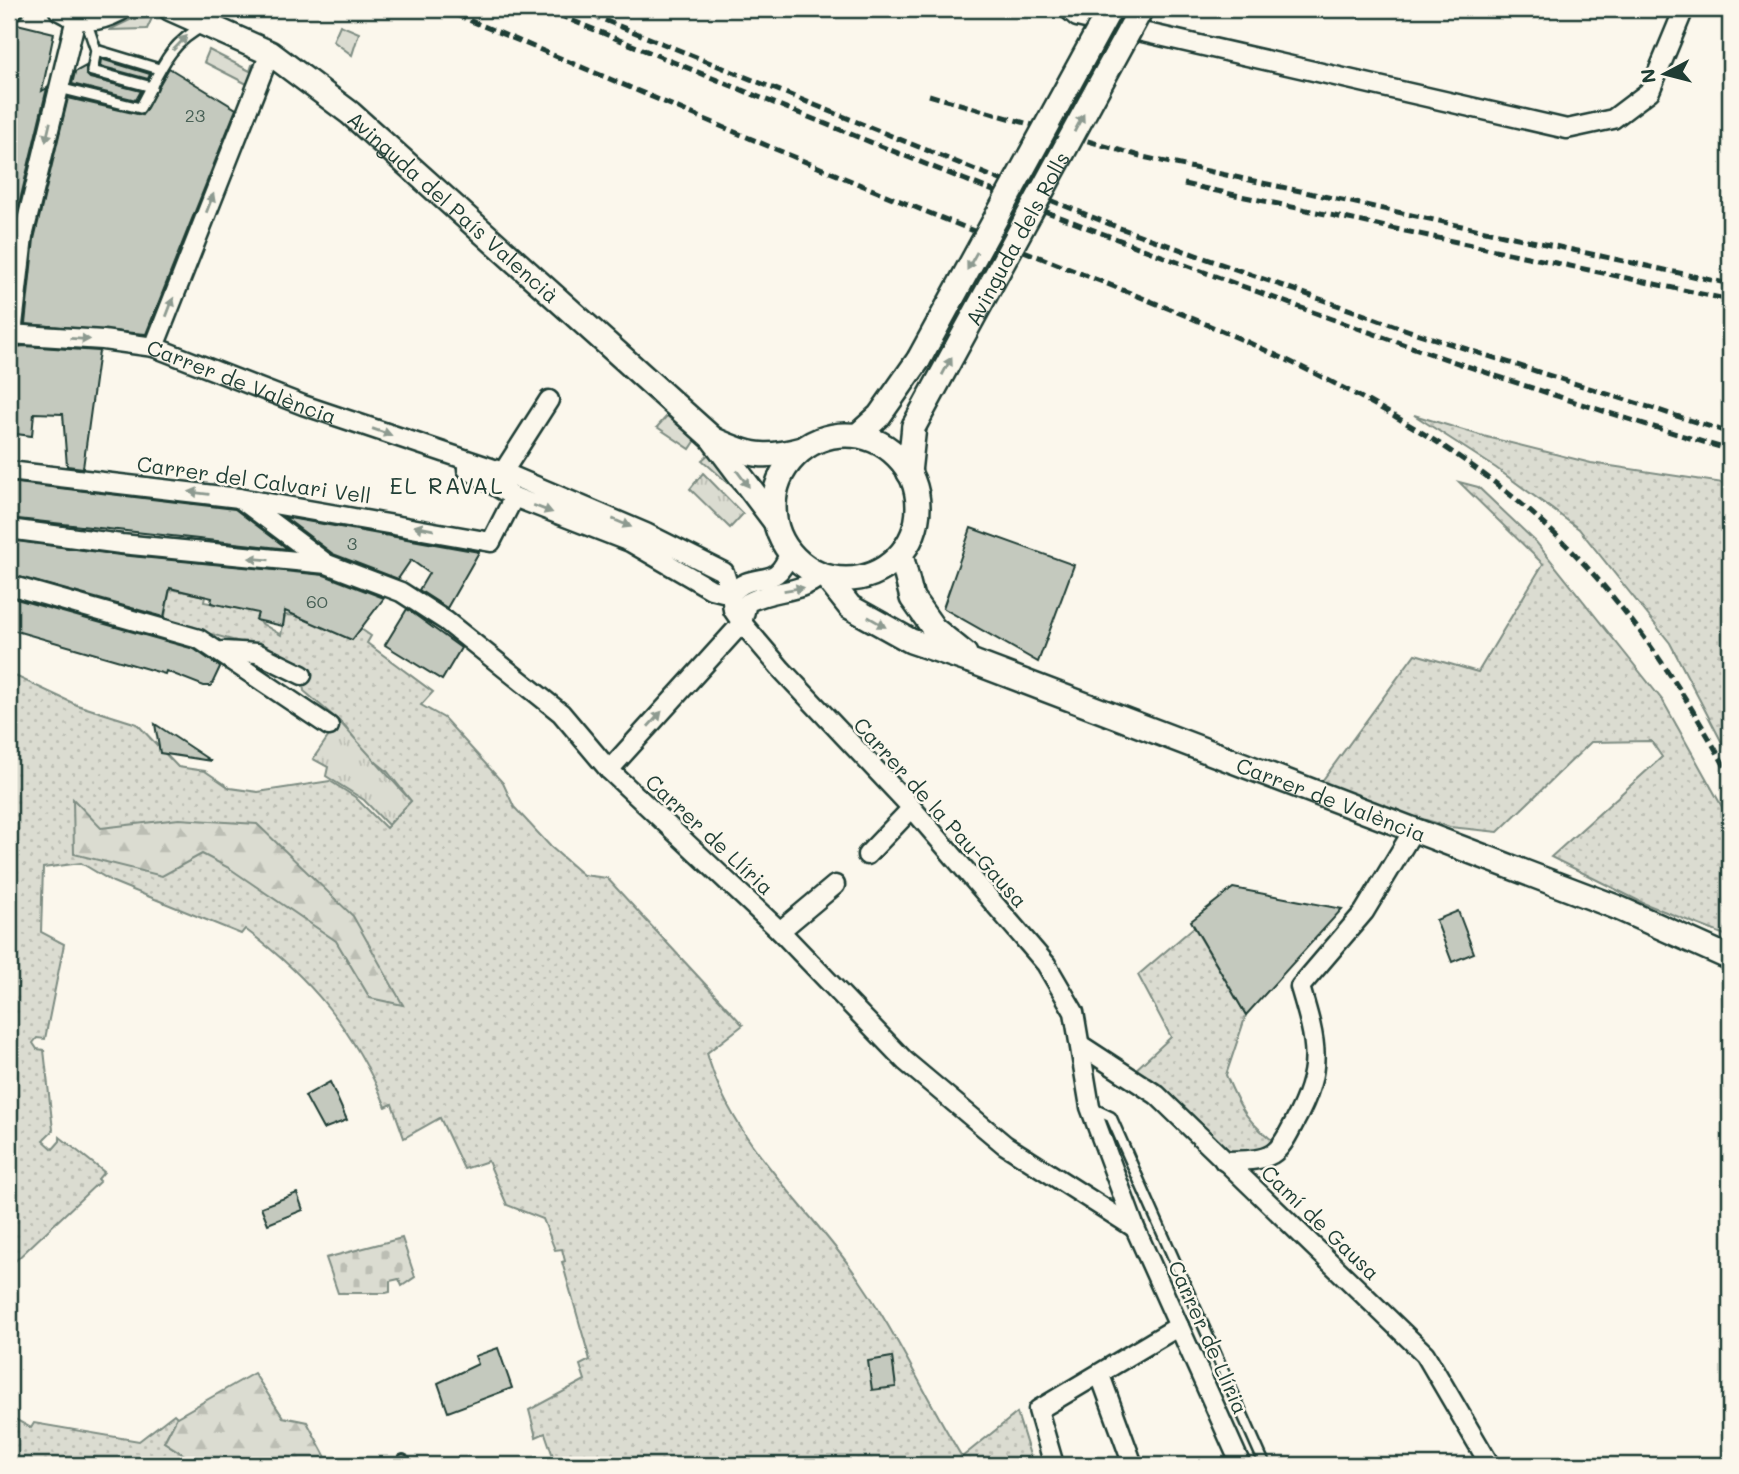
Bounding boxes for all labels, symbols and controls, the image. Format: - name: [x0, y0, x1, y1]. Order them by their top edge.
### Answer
- one-way arrow: [171, 35, 187, 52]
- north arrow: [1630, 38, 1700, 108]
- text: N: [1634, 67, 1661, 85]
- house number: 23: [185, 103, 205, 127]
- street label: Avinguda del País Valencià: [343, 104, 565, 308]
- one-way arrow: [1072, 113, 1084, 133]
- one-way arrow: [43, 121, 54, 143]
- street label: Avinguda dels Rolls: [958, 147, 1074, 330]
- one-way arrow: [205, 192, 216, 213]
- one-way arrow: [967, 251, 978, 271]
- one-way arrow: [165, 296, 176, 317]
- street label: Carrer de València: [143, 332, 340, 429]
- one-way arrow: [69, 333, 91, 344]
- one-way arrow: [941, 357, 953, 376]
- one-way arrow: [371, 427, 392, 438]
- street label: Carrer del Calvari Vell: [135, 449, 373, 509]
- district label: EL RAVAL: [389, 470, 505, 500]
- one-way arrow: [735, 470, 749, 488]
- one-way arrow: [188, 487, 210, 498]
- one-way arrow: [533, 503, 554, 514]
- one-way arrow: [612, 517, 633, 528]
- one-way arrow: [413, 523, 435, 534]
- house number: 3: [347, 531, 357, 555]
- one-way arrow: [248, 553, 270, 564]
- one-way arrow: [783, 583, 805, 594]
- house number: 60: [306, 589, 328, 613]
- one-way arrow: [867, 616, 886, 628]
- one-way arrow: [647, 710, 663, 728]
- street label: Carrer de la Pau-Gausa: [848, 711, 1034, 913]
- street label: Carrer de València: [1233, 750, 1430, 847]
- street label: Carrer de Llíria: [640, 768, 780, 900]
- street label: Camí de Gausa: [1256, 1159, 1386, 1285]
- street label: Carrer de Llíria: [1163, 1256, 1255, 1418]

